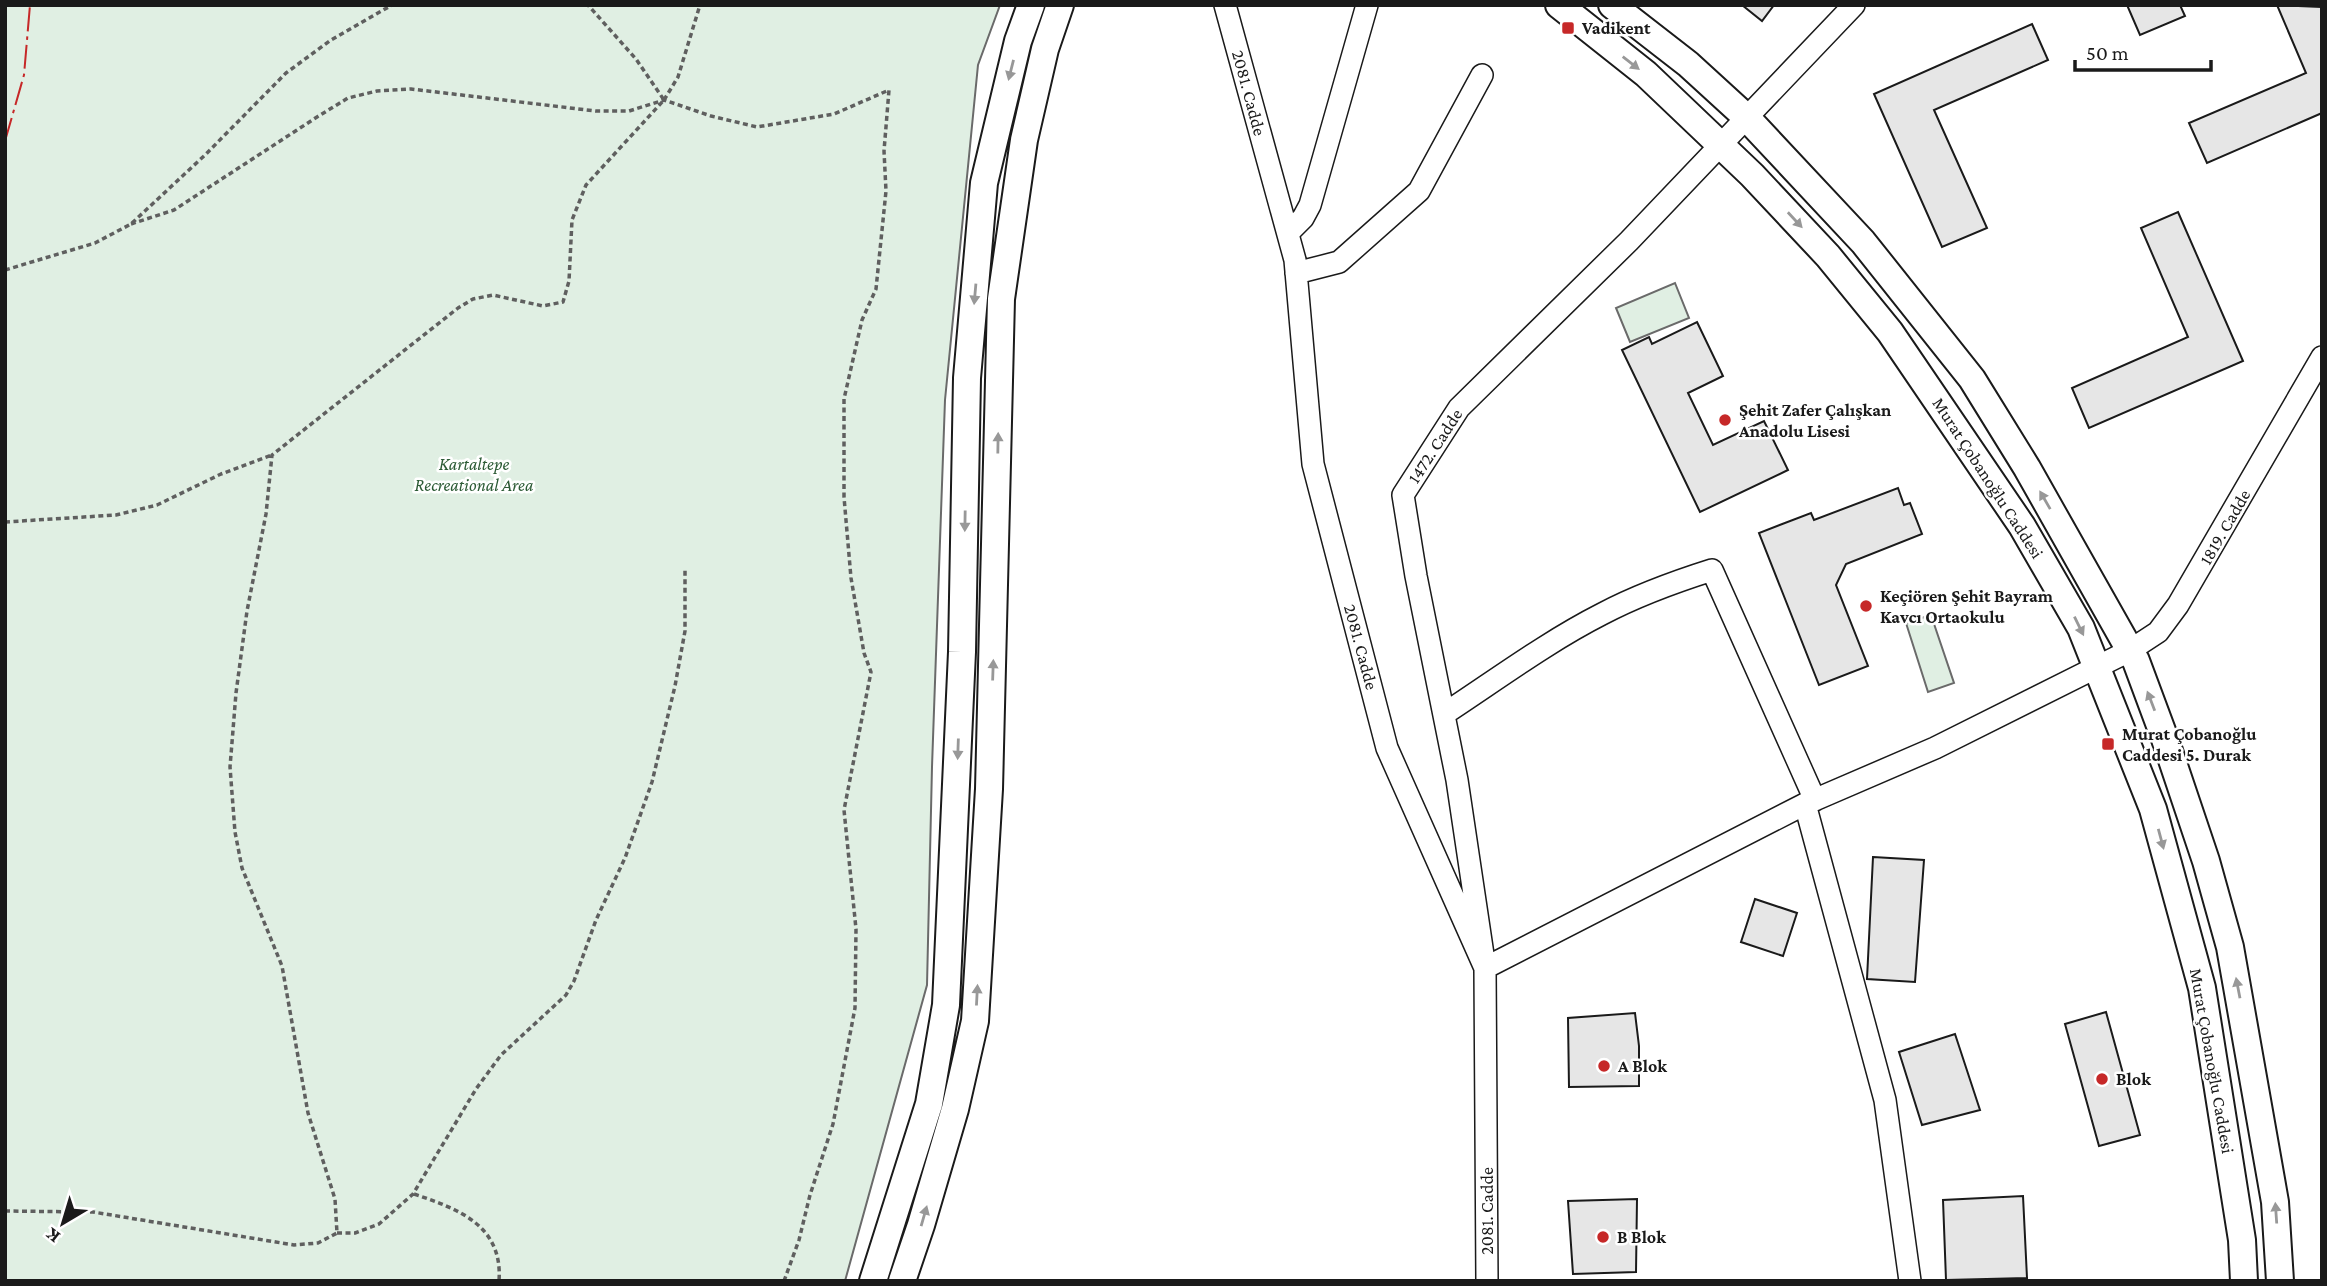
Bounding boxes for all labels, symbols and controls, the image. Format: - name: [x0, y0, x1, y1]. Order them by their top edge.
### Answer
- place label: Vadikent: [1581, 18, 1651, 38]
- marker: Vadikent: [1560, 20, 1576, 36]
- scale bar: [2075, 28, 2212, 72]
- text: 50 m: [2086, 41, 2129, 65]
- street label: 2081. Cadde: [1228, 48, 1270, 138]
- one-way arrow: [1622, 55, 1640, 70]
- one-way arrow: [1005, 59, 1016, 81]
- one-way arrow: [1787, 212, 1803, 229]
- one-way arrow: [969, 283, 980, 305]
- street label: Murat Çobanoğlu Caddesi: [1929, 394, 2048, 562]
- place label: Şehit Zafer Çalışkan Anadolu Lisesi: [1738, 400, 1892, 441]
- street label: 1472. Cadde: [1404, 405, 1467, 487]
- marker: Şehit Zafer Çalışkan Anadolu Lisesi: [1717, 412, 1733, 428]
- one-way arrow: [992, 432, 1004, 454]
- park label: Kartaltepe Recreational Area: [415, 454, 534, 495]
- street label: 1819. Cadde: [2195, 486, 2255, 568]
- one-way arrow: [2039, 490, 2052, 509]
- one-way arrow: [959, 511, 970, 533]
- place label: Keçiören Şehit Bayram Kavcı Ortaokulu: [1880, 586, 2054, 627]
- marker: Keçiören Şehit Bayram Kavcı Ortaokulu: [1858, 598, 1874, 614]
- street label: 2081. Cadde: [1340, 602, 1382, 692]
- one-way arrow: [2073, 617, 2085, 637]
- one-way arrow: [987, 659, 998, 681]
- one-way arrow: [2145, 690, 2156, 711]
- place label: Murat Çobanoğlu Caddesi 5. Durak: [2122, 724, 2257, 765]
- marker: Murat Çobanoğlu Caddesi 5. Durak: [2100, 736, 2116, 752]
- one-way arrow: [953, 738, 964, 760]
- one-way arrow: [2156, 828, 2166, 849]
- street label: Murat Çobanoğlu Caddesi: [2186, 967, 2238, 1155]
- one-way arrow: [2232, 977, 2243, 999]
- one-way arrow: [971, 984, 982, 1006]
- place label: A Blok: [1617, 1056, 1667, 1076]
- marker: A Blok: [1596, 1058, 1612, 1074]
- place label: Blok: [2116, 1069, 2151, 1089]
- marker: Blok: [2094, 1071, 2110, 1087]
- street label: 2081. Cadde: [1477, 1167, 1497, 1255]
- north arrow: [28, 1188, 98, 1258]
- one-way arrow: [2270, 1201, 2281, 1223]
- one-way arrow: [919, 1205, 929, 1226]
- text: K: [41, 1223, 64, 1248]
- place label: B Blok: [1617, 1227, 1666, 1247]
- marker: B Blok: [1595, 1229, 1611, 1245]

